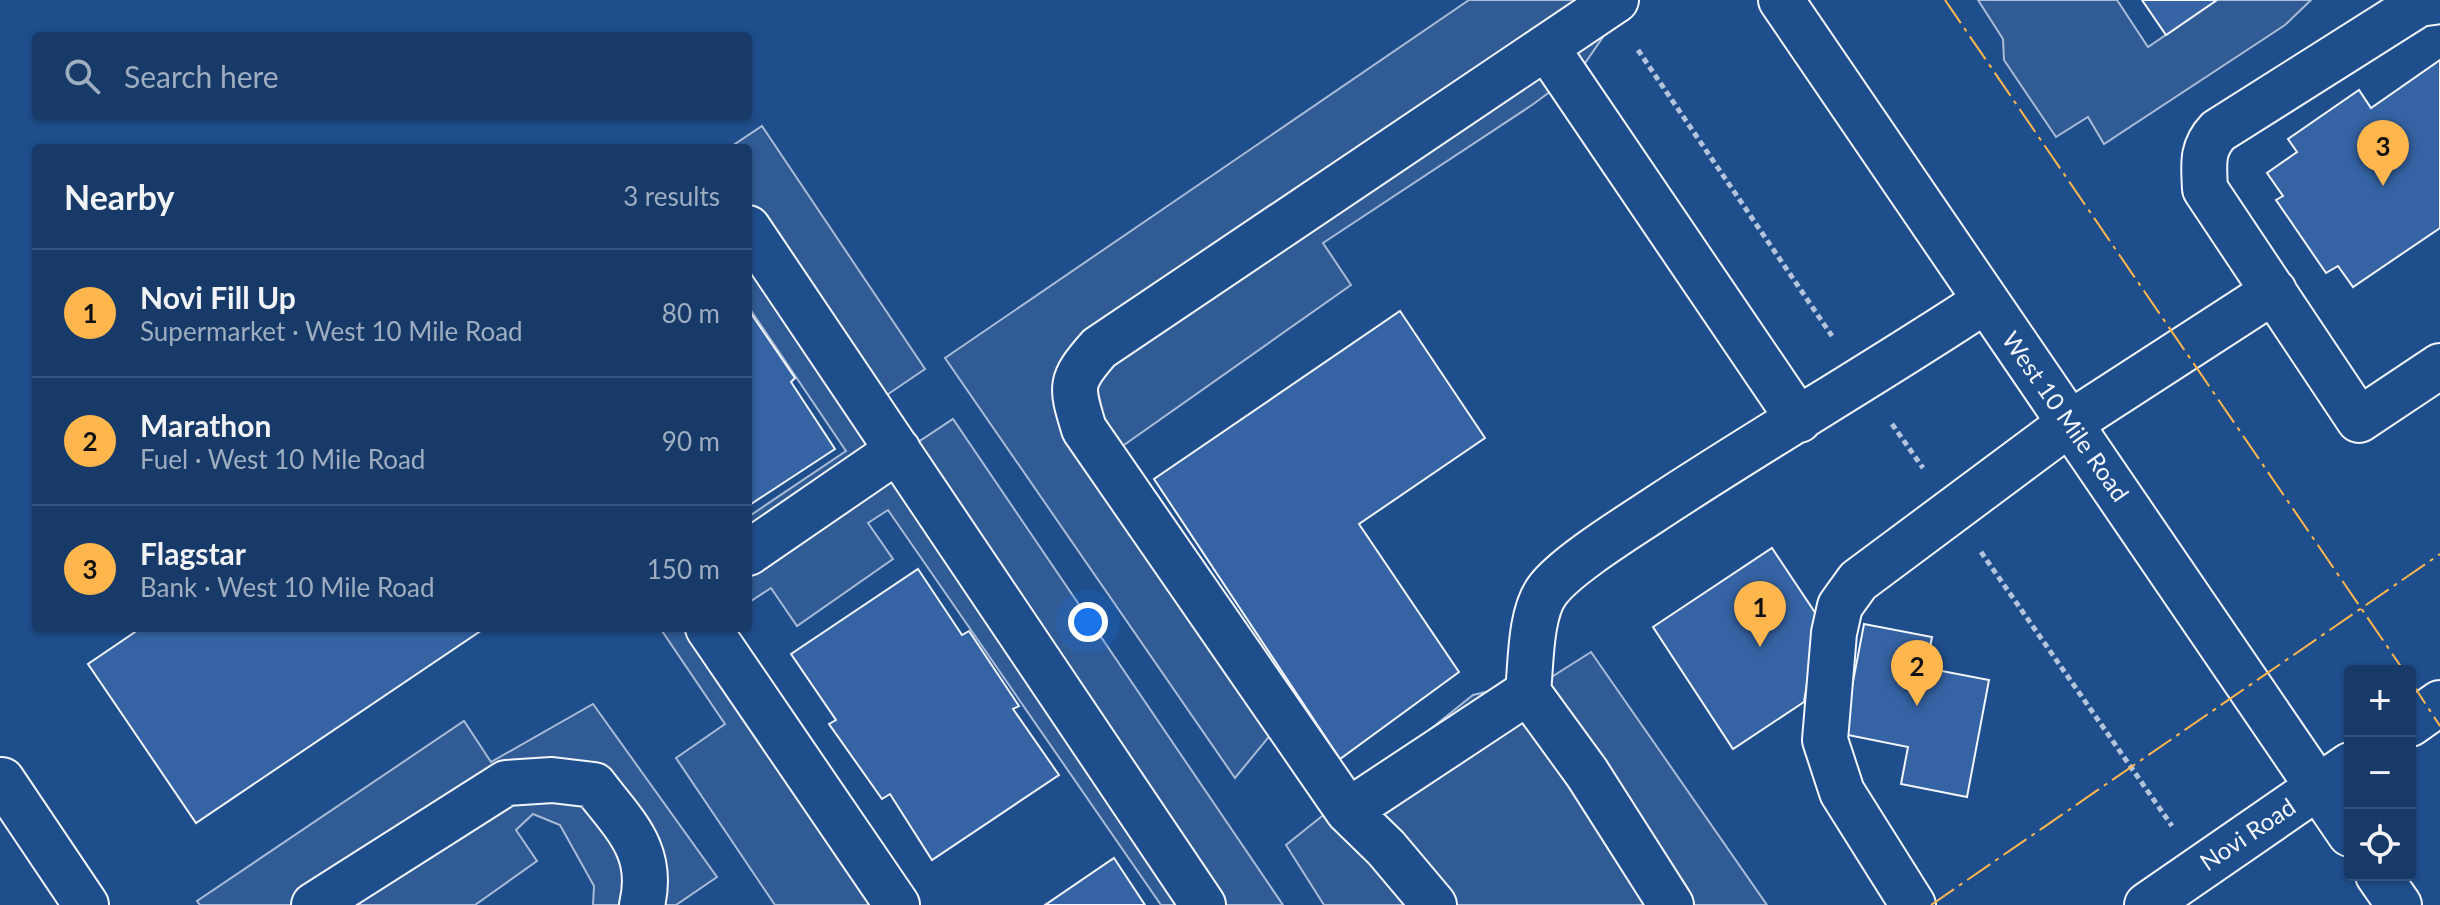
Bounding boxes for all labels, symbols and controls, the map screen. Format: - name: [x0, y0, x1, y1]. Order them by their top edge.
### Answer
- search box: [32, 32, 752, 120]
- icon: search: [60, 54, 104, 98]
- text: Search here: [124, 58, 279, 94]
- pin: 3: [2357, 120, 2409, 186]
- text: Nearby: [64, 176, 175, 217]
- text: 3 results: [623, 180, 720, 212]
- text: Novi Fill Up: [140, 279, 296, 315]
- text: 1: [82, 297, 98, 329]
- text: 80 m: [662, 297, 720, 329]
- text: Supermarket · West 10 Mile Road: [140, 315, 523, 347]
- street label: West 10 Mile Road: [1997, 326, 2136, 507]
- text: Marathon: [140, 407, 271, 443]
- text: 2: [82, 425, 98, 457]
- text: 90 m: [662, 425, 720, 457]
- text: Fuel · West 10 Mile Road: [140, 443, 425, 475]
- text: Flagstar: [140, 535, 246, 571]
- text: 3: [82, 553, 98, 585]
- text: 150 m: [647, 553, 720, 585]
- text: Bank · West 10 Mile Road: [140, 571, 435, 603]
- pin: 1: [1734, 581, 1786, 647]
- your location: [1068, 602, 1108, 642]
- pin: 2: [1891, 640, 1943, 706]
- map controls: [2344, 665, 2416, 881]
- button: +: [2344, 665, 2416, 737]
- button: −: [2344, 737, 2416, 809]
- street label: Novi Road: [2194, 791, 2300, 876]
- button: locate: [2344, 809, 2416, 881]

